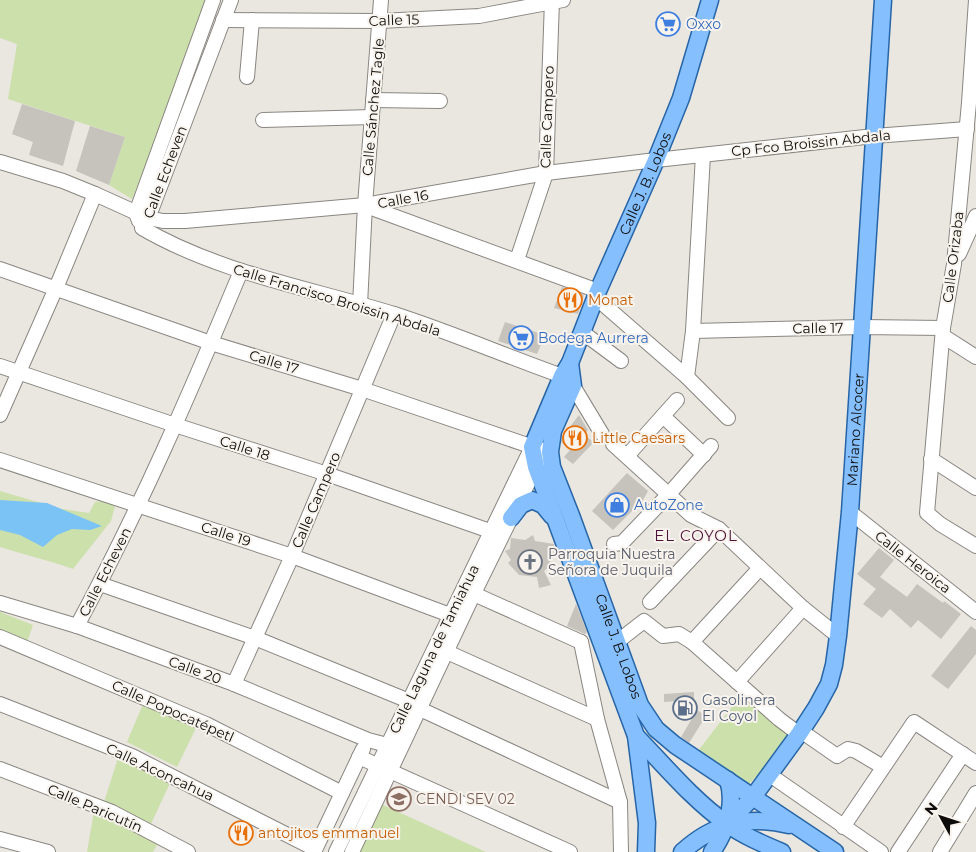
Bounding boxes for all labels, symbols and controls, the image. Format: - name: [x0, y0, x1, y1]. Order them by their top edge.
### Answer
- street label: Calle 15: [368, 10, 420, 30]
- supermarket icon: Oxxo: [655, 11, 681, 37]
- place label: Oxxo: [686, 15, 721, 33]
- street label: Calle Sánchez Tagle: [358, 37, 388, 177]
- street label: Calle Campero: [536, 65, 558, 169]
- street label: Calle Echeven: [139, 123, 191, 221]
- street label: Cp Fco Broissin Abdala: [730, 126, 892, 160]
- street label: Calle J. B. Lobos: [615, 129, 675, 238]
- street label: Calle 16: [376, 186, 430, 212]
- street label: Calle Orizaba: [938, 210, 968, 304]
- street label: Calle Francisco Broissin Abdala: [231, 260, 443, 340]
- restaurant icon: Monat: [557, 287, 583, 313]
- place label: Monat: [588, 291, 634, 309]
- street label: Calle 17: [792, 319, 844, 337]
- supermarket icon: Bodega Aurrera: [508, 325, 534, 351]
- place label: Bodega Aurrera: [538, 329, 649, 347]
- street label: Calle 17: [247, 346, 301, 378]
- street label: Mariano Alcocer: [843, 372, 868, 487]
- restaurant icon: Little Caesars: [562, 425, 588, 451]
- place label: Little Caesars: [592, 429, 685, 447]
- street label: Calle 18: [218, 431, 272, 465]
- street label: Calle Campero: [288, 449, 344, 551]
- shop icon: AutoZone: [604, 492, 630, 518]
- place label: AutoZone: [634, 496, 703, 514]
- street label: Calle 19: [199, 518, 253, 550]
- street label: Calle Echeven: [75, 524, 135, 620]
- district label: EL COYOL: [654, 526, 738, 545]
- street label: Calle Heroica: [871, 527, 955, 597]
- place label: Parroquia Nuestra Señora de Juquila: [548, 545, 675, 579]
- church icon: Parroquia Nuestra Señora de Juquila: [517, 549, 543, 575]
- street label: Calle Laguna de Tamiahua: [385, 561, 483, 737]
- street label: Calle J. B. Lobos: [591, 591, 646, 701]
- street label: Calle 20: [166, 652, 224, 688]
- street label: Calle Popocatépetl: [109, 676, 237, 746]
- place label: Gasolinera El Coyol: [702, 691, 775, 725]
- fuel station icon: Gasolinera El Coyol: [672, 695, 698, 721]
- street label: Calle Aconcahua: [103, 739, 217, 805]
- street label: Calle Paricutín: [45, 780, 145, 836]
- school or university icon: CENDI SEV 02: [386, 786, 412, 812]
- place label: CENDI SEV 02: [416, 790, 515, 808]
- north arrow: [916, 792, 966, 842]
- text: N: [921, 799, 942, 819]
- restaurant icon: antojitos emmanuel: [228, 820, 254, 846]
- place label: antojitos emmanuel: [258, 824, 400, 842]

